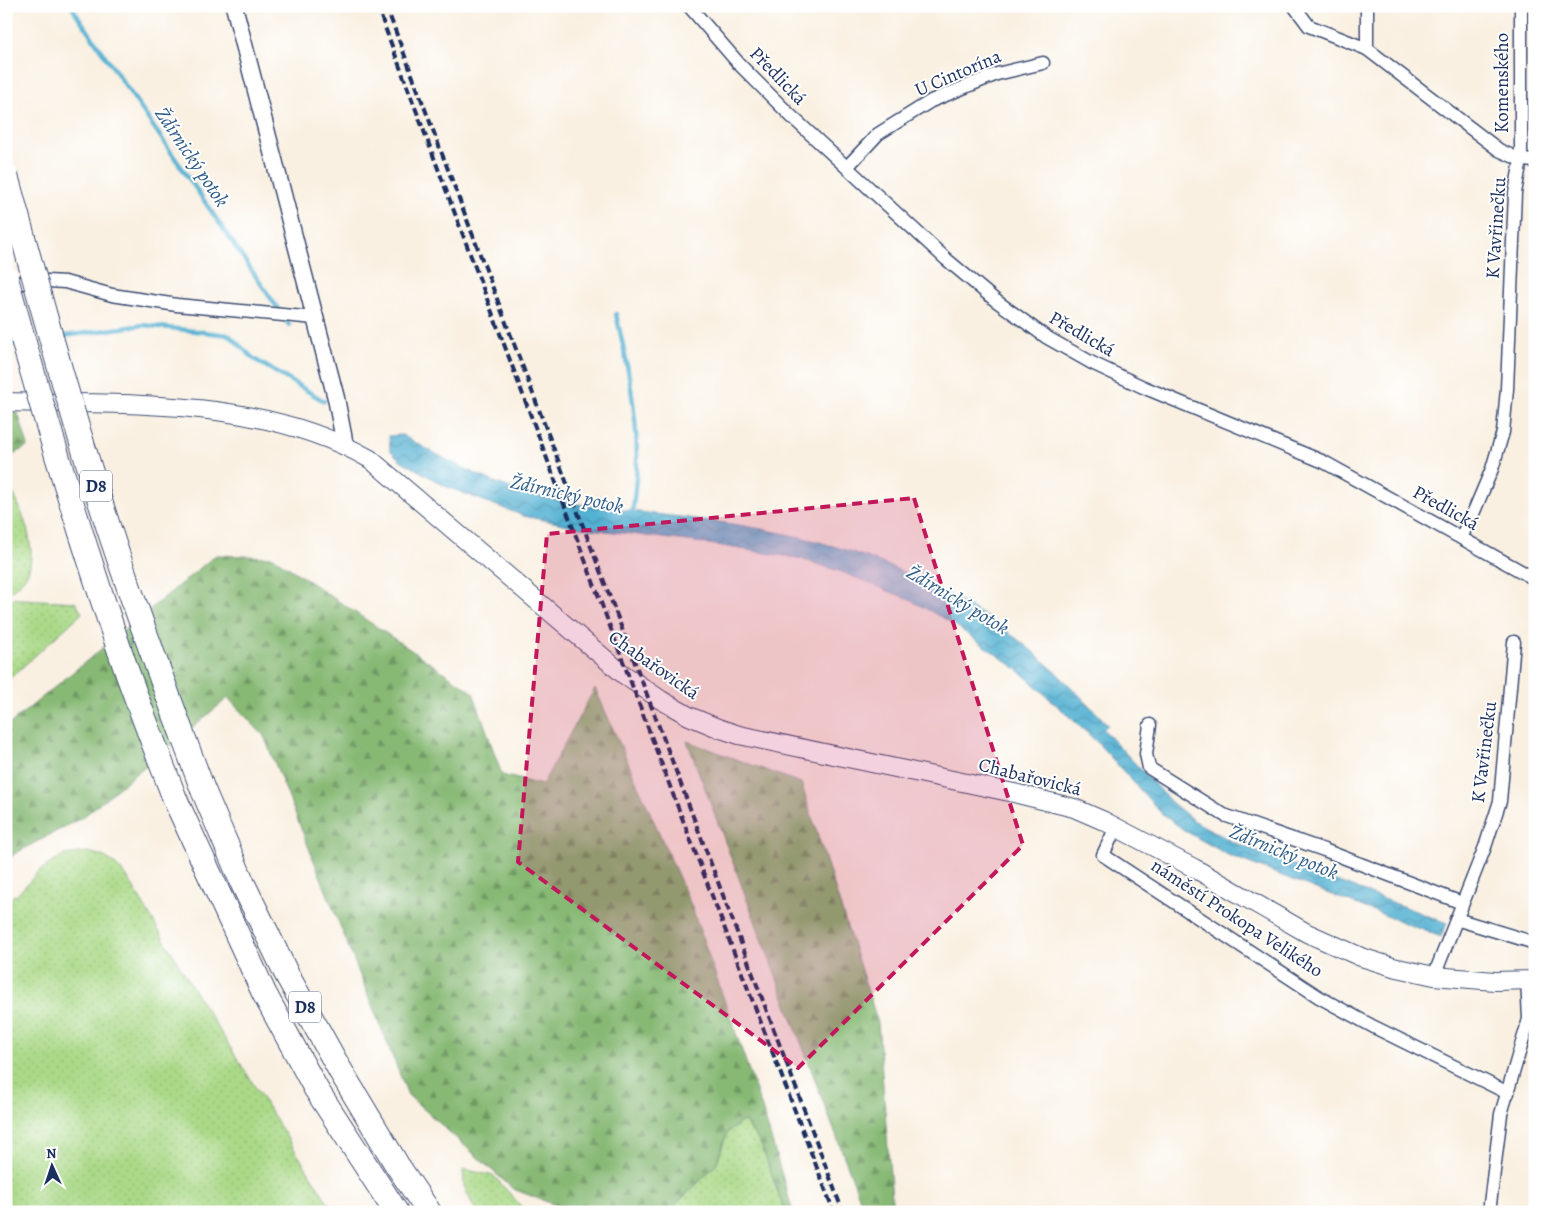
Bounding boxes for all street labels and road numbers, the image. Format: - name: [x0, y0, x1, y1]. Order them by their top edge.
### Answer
- street label: Komenského: [1489, 33, 1515, 133]
- street label: Předlická: [744, 41, 812, 111]
- street label: U Cintorína: [911, 43, 1005, 103]
- street label: K Vavřinečku: [1479, 175, 1513, 280]
- street label: Předlická: [1044, 305, 1120, 363]
- road number: D8: [80, 471, 112, 502]
- street label: Předlická: [1408, 479, 1484, 537]
- street label: Chabařovická: [603, 624, 705, 706]
- street label: K Vavřinečku: [1465, 699, 1503, 804]
- street label: Chabařovická: [976, 752, 1084, 802]
- street label: náměstí Prokopa Velikého: [1146, 853, 1328, 983]
- road number: D8: [289, 992, 321, 1022]

